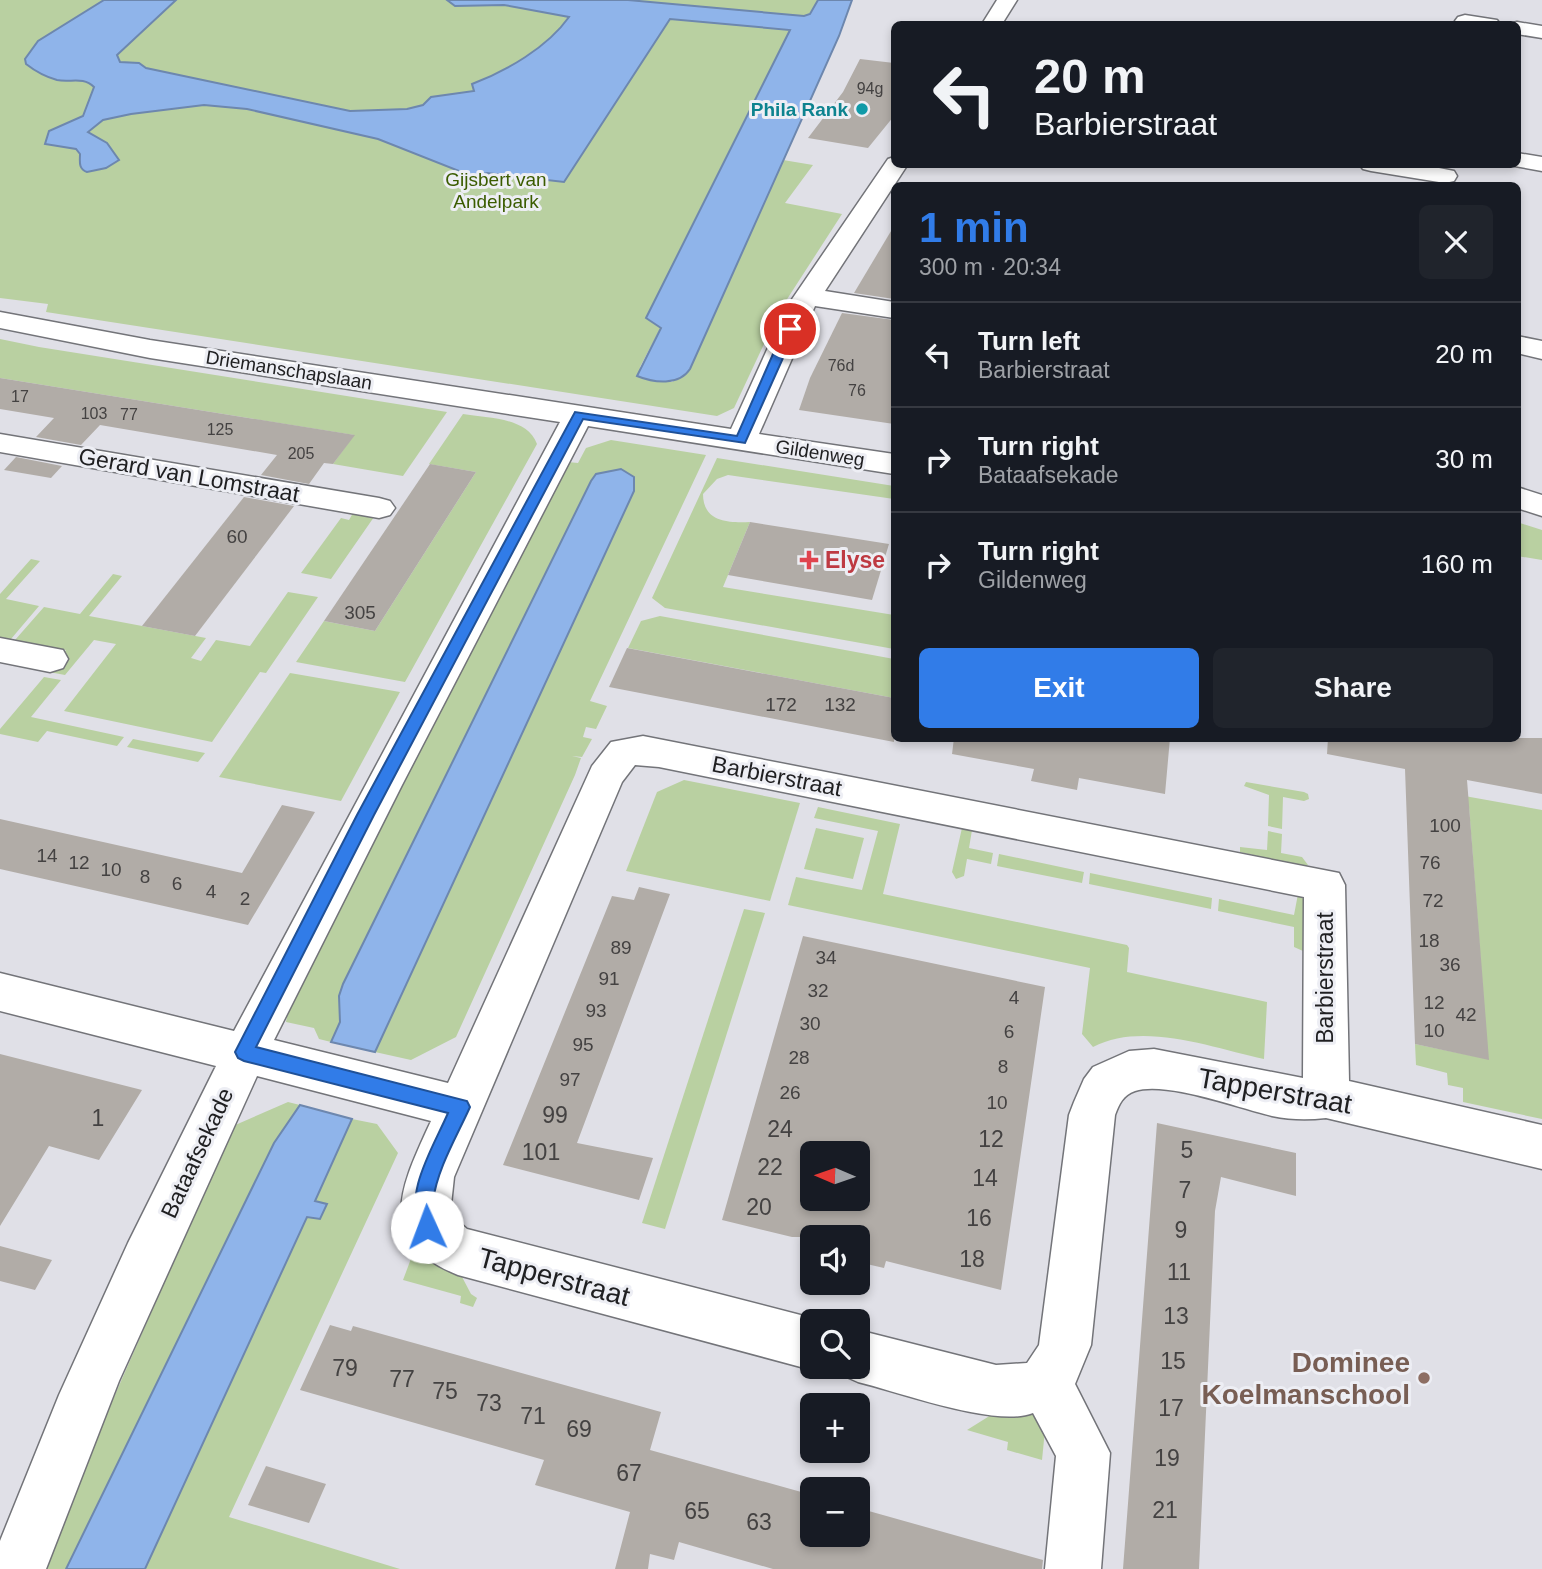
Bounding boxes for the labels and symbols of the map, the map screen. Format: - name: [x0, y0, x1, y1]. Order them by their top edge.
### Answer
- house number: 94g: [857, 80, 883, 97]
- place label: Phila Rank: [751, 99, 848, 120]
- marker: Phila Rank: [854, 101, 870, 117]
- park label: Gijsbert van Andelpark: [445, 169, 547, 212]
- pin: [760, 299, 820, 359]
- street label: Driemanschapslaan: [204, 346, 374, 394]
- house number: 76d: [828, 357, 854, 374]
- house number: 76: [848, 382, 866, 399]
- house number: 17: [11, 388, 29, 405]
- house number: 103: [81, 405, 107, 422]
- house number: 77: [120, 406, 138, 423]
- house number: 125: [207, 421, 233, 438]
- street label: Gildenweg: [774, 436, 866, 470]
- street label: Gerard van Lomstraat: [77, 443, 302, 507]
- house number: 205: [288, 445, 314, 462]
- house number: 60: [226, 526, 248, 547]
- place label: Elyse: [825, 547, 885, 573]
- marker: Elyse: [799, 550, 819, 570]
- house number: 305: [344, 602, 376, 623]
- house number: 172: [765, 694, 797, 715]
- house number: 132: [824, 694, 856, 715]
- street label: Barbierstraat: [710, 751, 845, 801]
- house number: 100: [1429, 815, 1461, 836]
- house number: 14: [36, 845, 58, 866]
- house number: 12: [68, 852, 90, 873]
- house number: 76: [1419, 852, 1441, 873]
- house number: 10: [100, 859, 122, 880]
- house number: 8: [140, 866, 150, 887]
- house number: 6: [172, 873, 182, 894]
- house number: 4: [206, 881, 217, 902]
- house number: 2: [240, 888, 250, 909]
- house number: 72: [1422, 890, 1444, 911]
- street label: Barbierstraat: [1312, 912, 1338, 1044]
- house number: 18: [1418, 930, 1440, 951]
- house number: 89: [610, 937, 632, 958]
- house number: 34: [815, 947, 837, 968]
- house number: 36: [1439, 954, 1461, 975]
- house number: 91: [598, 968, 620, 989]
- house number: 32: [807, 980, 829, 1001]
- house number: 4: [1009, 987, 1020, 1008]
- house number: 12: [1423, 992, 1445, 1013]
- house number: 93: [585, 1000, 607, 1021]
- house number: 42: [1455, 1004, 1477, 1025]
- house number: 30: [799, 1013, 821, 1034]
- house number: 10: [1423, 1020, 1445, 1041]
- house number: 6: [1004, 1021, 1014, 1042]
- house number: 95: [572, 1034, 594, 1055]
- house number: 28: [788, 1047, 810, 1068]
- house number: 8: [998, 1056, 1008, 1077]
- street label: Tapperstraat: [1196, 1062, 1355, 1120]
- house number: 97: [559, 1069, 581, 1090]
- house number: 26: [779, 1082, 801, 1103]
- street label: Bataafsekade: [155, 1084, 239, 1222]
- house number: 10: [986, 1092, 1008, 1113]
- house number: 99: [542, 1102, 568, 1128]
- house number: 1: [92, 1105, 104, 1131]
- house number: 24: [767, 1116, 793, 1142]
- house number: 12: [978, 1126, 1004, 1152]
- house number: 5: [1181, 1137, 1193, 1163]
- house number: 101: [522, 1139, 560, 1165]
- north arrow: [800, 1141, 870, 1211]
- house number: 22: [757, 1154, 783, 1180]
- house number: 14: [972, 1165, 998, 1191]
- house number: 7: [1179, 1177, 1191, 1203]
- position arrow: [390, 1190, 464, 1264]
- house number: 20: [746, 1194, 772, 1220]
- house number: 16: [966, 1205, 992, 1231]
- house number: 9: [1175, 1217, 1187, 1243]
- street label: Tapperstraat: [475, 1242, 633, 1312]
- house number: 18: [959, 1246, 985, 1272]
- house number: 11: [1167, 1259, 1191, 1285]
- house number: 13: [1163, 1303, 1189, 1329]
- place label: Dominee Koelmanschool: [1202, 1347, 1410, 1410]
- house number: 15: [1160, 1348, 1186, 1374]
- house number: 79: [332, 1355, 358, 1381]
- house number: 77: [389, 1366, 415, 1392]
- marker: Dominee Koelmanschool: [1416, 1370, 1432, 1386]
- house number: 75: [432, 1378, 458, 1404]
- house number: 73: [476, 1390, 502, 1416]
- house number: 17: [1158, 1395, 1184, 1421]
- house number: 71: [520, 1403, 546, 1429]
- house number: 69: [566, 1416, 592, 1442]
- house number: 19: [1154, 1445, 1180, 1471]
- house number: 67: [616, 1460, 642, 1486]
- house number: 21: [1152, 1497, 1178, 1523]
- house number: 65: [684, 1498, 710, 1524]
- house number: 63: [746, 1509, 772, 1535]

